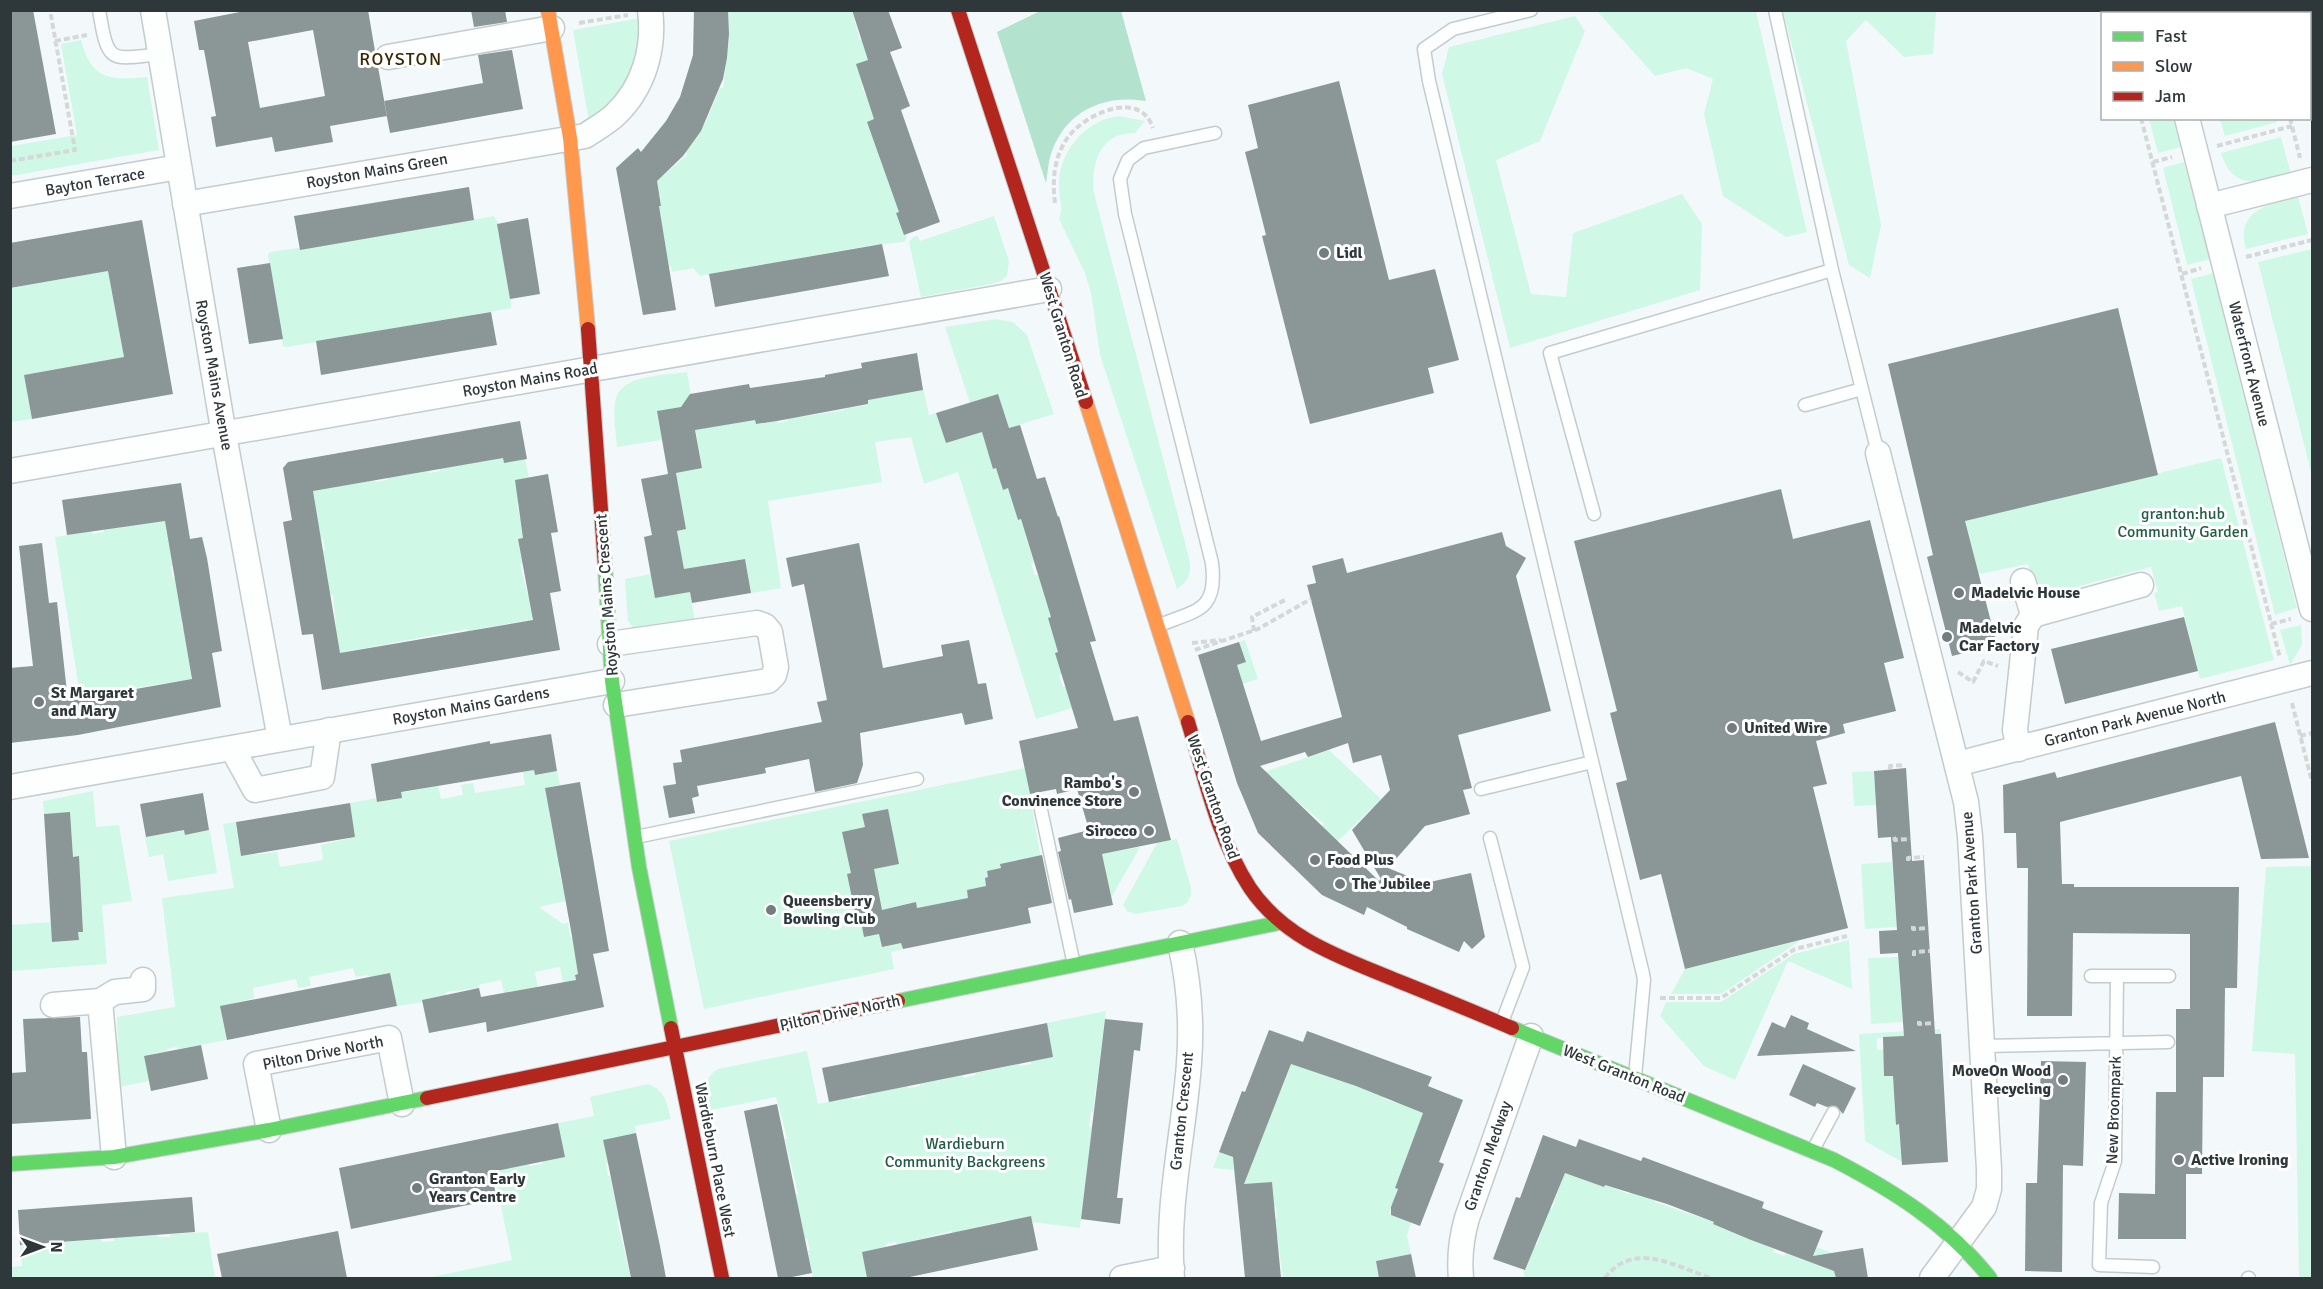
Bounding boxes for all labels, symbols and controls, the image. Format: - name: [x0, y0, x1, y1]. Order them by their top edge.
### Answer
- legend: [2101, 12, 2311, 120]
- text: Fast: [2155, 25, 2187, 47]
- district label: ROYSTON: [359, 48, 443, 70]
- text: Slow: [2155, 55, 2192, 77]
- text: Jam: [2155, 85, 2186, 107]
- street label: Royston Mains Green: [305, 149, 449, 193]
- street label: Bayton Terrace: [44, 163, 146, 201]
- place label: Lidl: [1336, 243, 1363, 263]
- marker: Lidl: [1317, 246, 1331, 260]
- street label: West Granton Road: [1034, 270, 1092, 400]
- street label: Royston Mains Avenue: [191, 298, 237, 452]
- street label: Waterfront Avenue: [2224, 299, 2274, 429]
- street label: Royston Mains Road: [461, 358, 599, 402]
- park label: granton:hub Community Garden: [2117, 504, 2249, 542]
- street label: Royston Mains Crescent: [591, 513, 623, 677]
- place label: Madelvic House: [1971, 583, 2080, 603]
- marker: Madelvic House: [1952, 586, 1966, 600]
- place label: Madelvic Car Factory: [1959, 618, 2040, 656]
- marker: Madelvic Car Factory: [1940, 630, 1954, 644]
- street label: Royston Mains Gardens: [391, 682, 551, 730]
- place label: St Margaret and Mary: [51, 683, 134, 721]
- street label: Granton Park Avenue North: [2042, 687, 2228, 751]
- marker: St Margaret and Mary: [32, 695, 46, 709]
- place label: United Wire: [1744, 718, 1828, 738]
- marker: United Wire: [1725, 721, 1739, 735]
- street label: West Granton Road: [1182, 732, 1244, 862]
- place label: Rambo's Convinence Store: [1002, 773, 1122, 811]
- marker: Rambo's Convinence Store: [1127, 785, 1141, 799]
- street label: Granton Park Avenue: [1957, 811, 1987, 955]
- place label: Sirocco: [1086, 821, 1137, 841]
- marker: Sirocco: [1142, 824, 1156, 838]
- place label: Food Plus: [1327, 850, 1394, 870]
- marker: Food Plus: [1308, 853, 1322, 867]
- place label: The Jubilee: [1352, 874, 1431, 894]
- marker: The Jubilee: [1333, 877, 1347, 891]
- place label: Queensberry Bowling Club: [783, 891, 876, 929]
- marker: Queensberry Bowling Club: [764, 903, 778, 917]
- street label: Pilton Drive North: [778, 990, 902, 1036]
- street label: Pilton Drive North: [261, 1031, 385, 1075]
- street label: West Granton Road: [1560, 1040, 1688, 1108]
- street label: Granton Crescent: [1166, 1050, 1198, 1171]
- street label: New Broompark: [2102, 1055, 2126, 1165]
- place label: MoveOn Wood Recycling: [1952, 1061, 2051, 1099]
- marker: MoveOn Wood Recycling: [2056, 1073, 2070, 1087]
- street label: Wardieburn Place West: [690, 1081, 740, 1240]
- street label: Granton Medway: [1460, 1098, 1516, 1214]
- park label: Wardieburn Community Backgreens: [885, 1134, 1045, 1172]
- place label: Active Ironing: [2191, 1150, 2289, 1170]
- marker: Active Ironing: [2172, 1153, 2186, 1167]
- place label: Granton Early Years Centre: [428, 1169, 526, 1207]
- marker: Granton Early Years Centre: [410, 1181, 424, 1195]
- north arrow: [12, 1217, 72, 1277]
- text: N: [46, 1241, 66, 1253]

